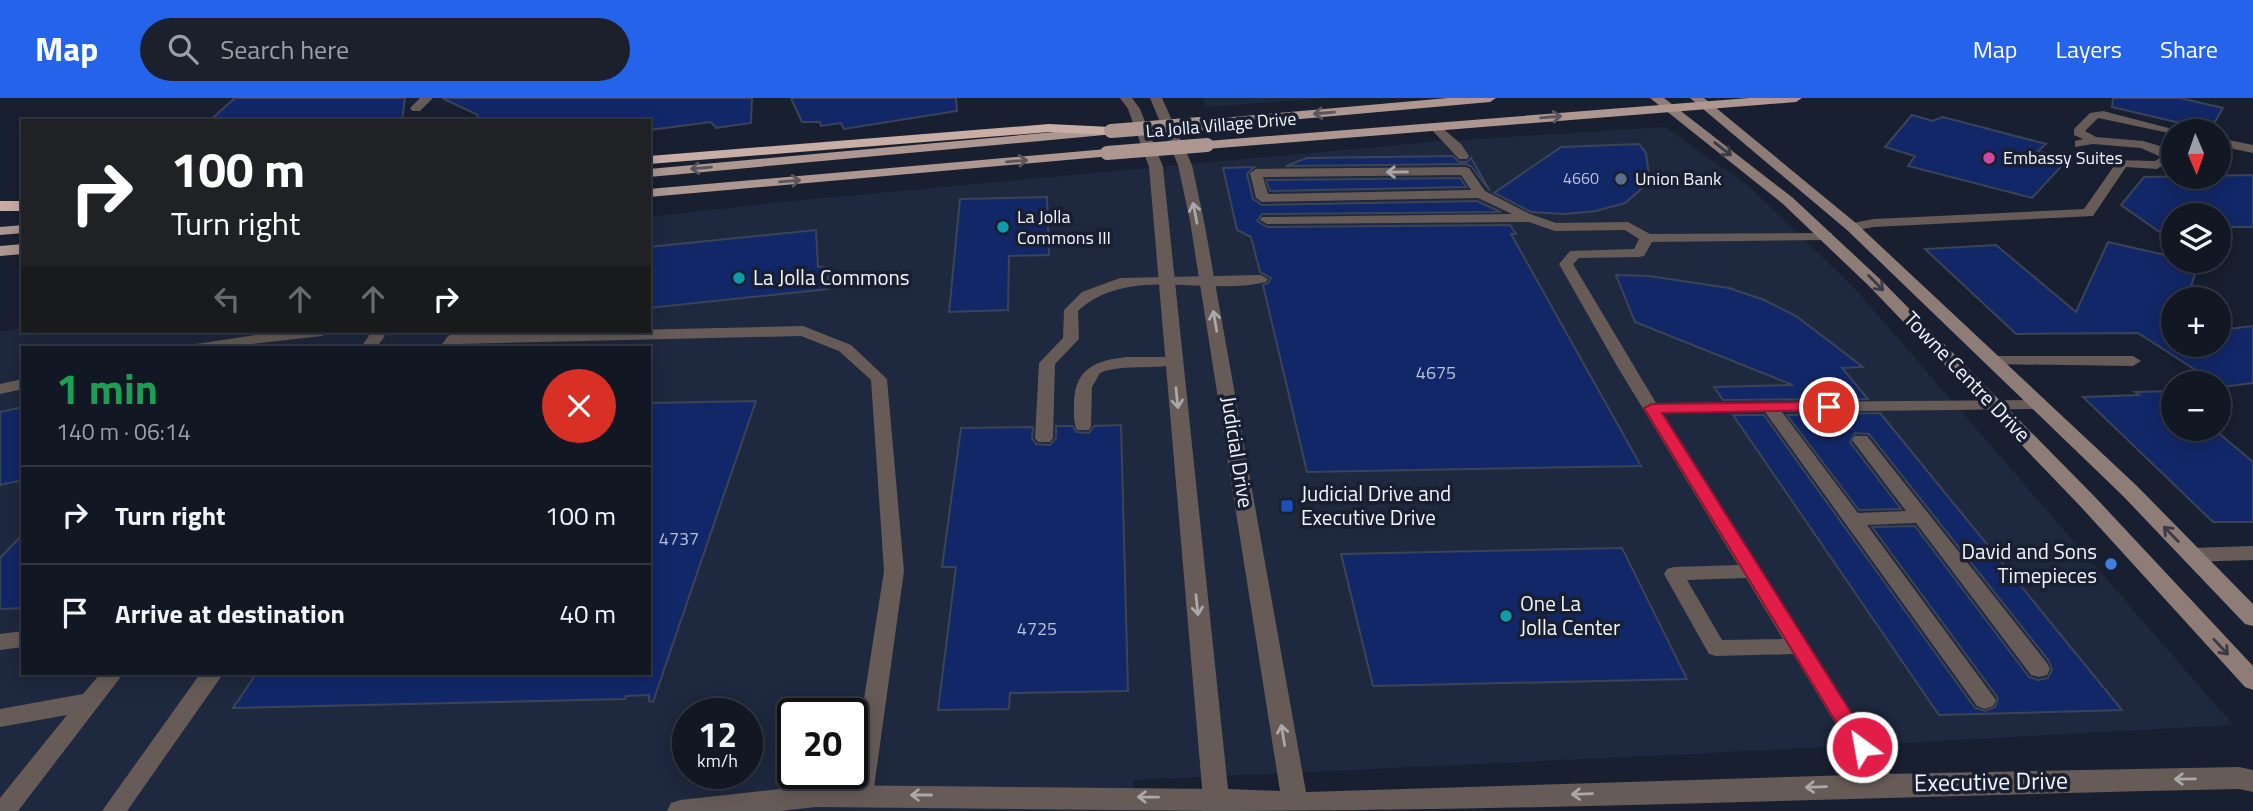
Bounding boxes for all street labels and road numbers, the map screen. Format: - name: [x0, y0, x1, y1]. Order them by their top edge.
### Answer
- street label: La Jolla Village Drive: [1145, 104, 1297, 145]
- street label: Towne Centre Drive: [1897, 304, 2039, 449]
- street label: Judicial Drive: [1213, 394, 1263, 510]
- street label: Executive Drive: [1914, 762, 2068, 800]

